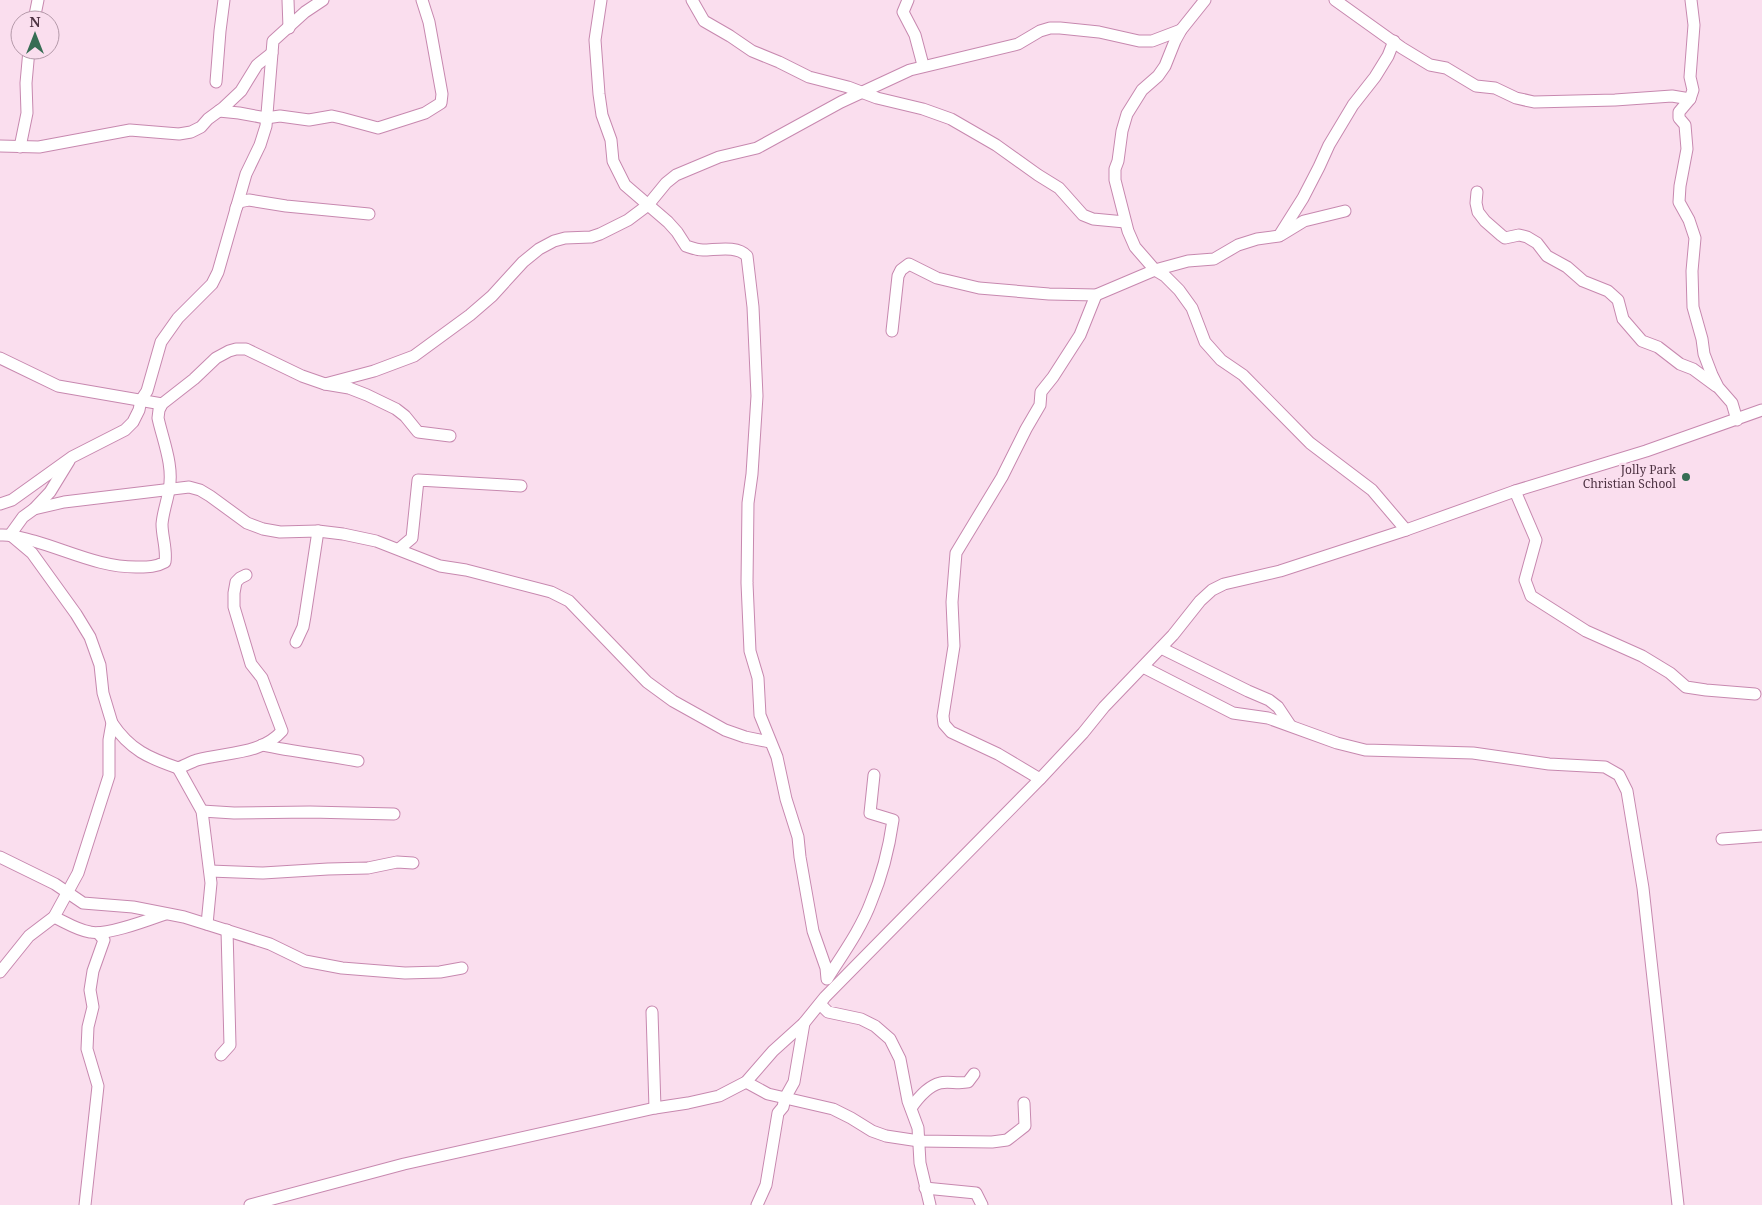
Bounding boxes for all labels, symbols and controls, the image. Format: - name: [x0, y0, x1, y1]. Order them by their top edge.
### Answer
- north arrow: [10, 10, 60, 60]
- text: N: [29, 12, 41, 31]
- place label: Jolly Park Christian School: [1583, 461, 1677, 492]
- marker: Jolly Park Christian School: [1680, 471, 1692, 483]

